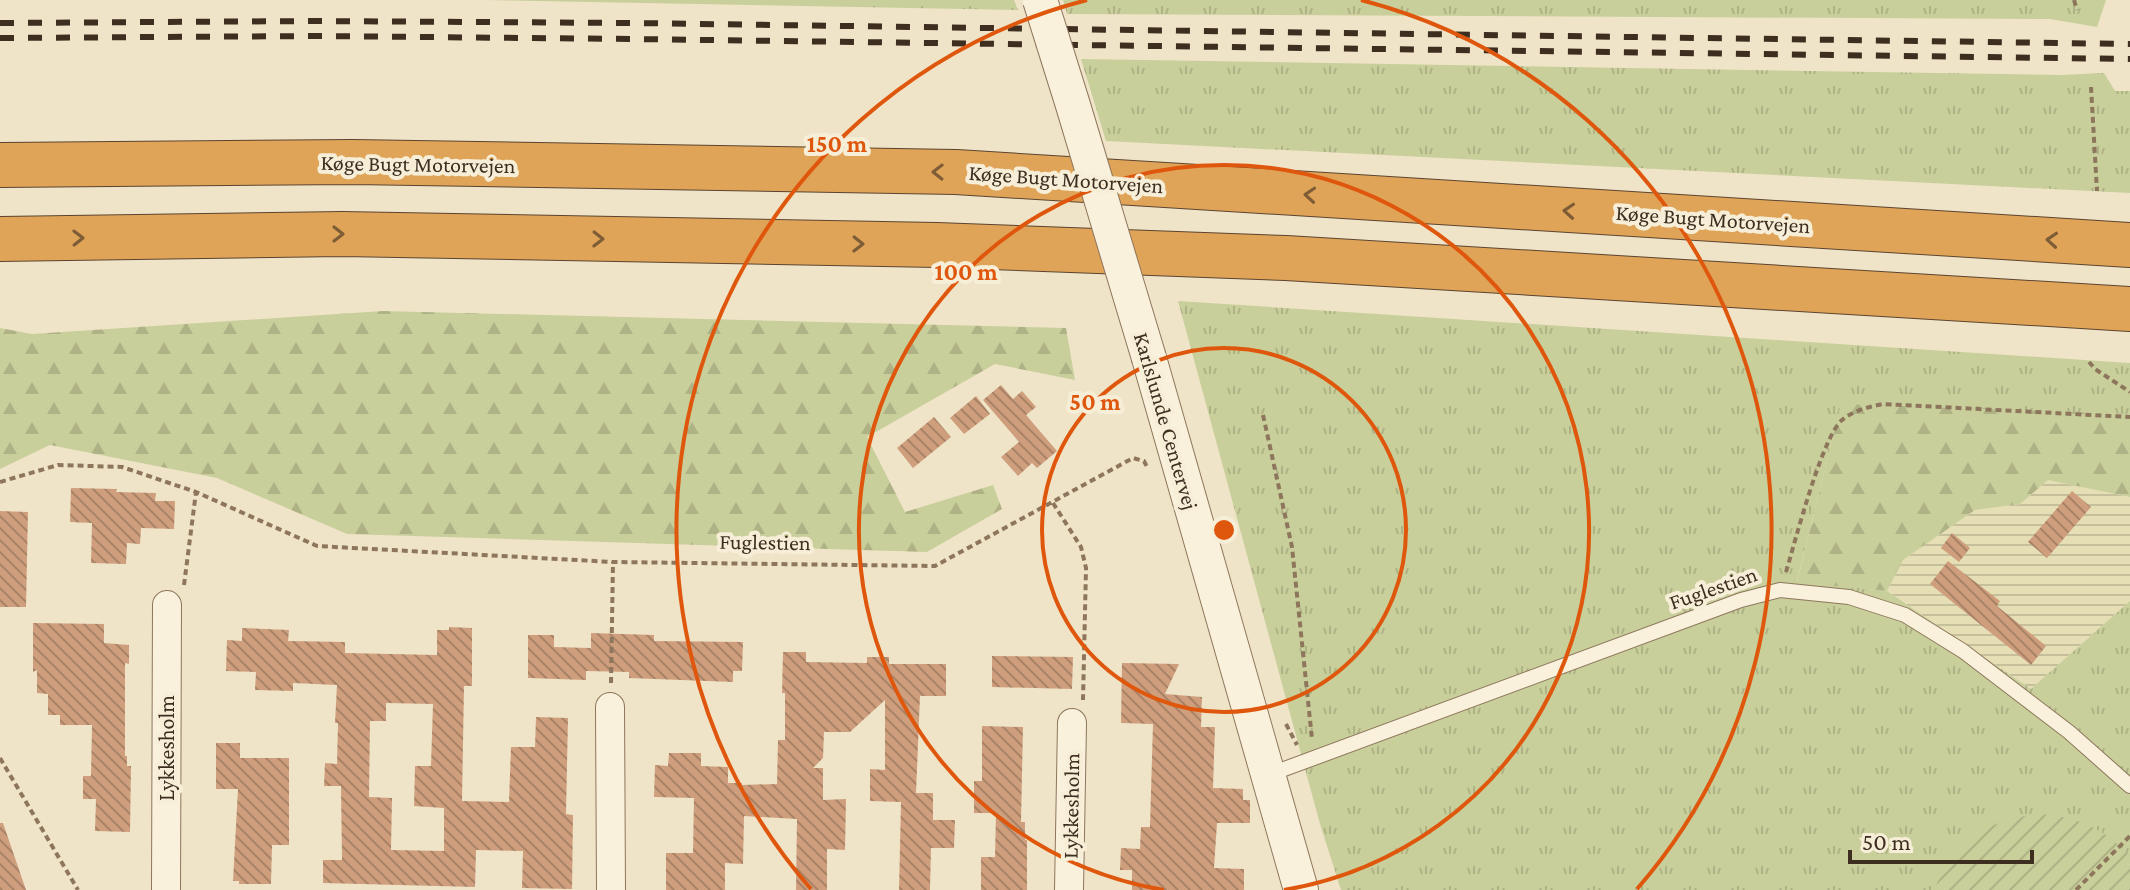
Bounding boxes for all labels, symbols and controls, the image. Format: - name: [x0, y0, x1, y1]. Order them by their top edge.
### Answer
- text: 150 m: [807, 130, 868, 157]
- street label: Køge Bugt Motorvejen: [320, 150, 516, 178]
- street label: Køge Bugt Motorvejen: [968, 160, 1164, 198]
- one-way arrow: [931, 163, 944, 181]
- one-way arrow: [1303, 187, 1316, 204]
- street label: Køge Bugt Motorvejen: [1615, 200, 1811, 238]
- one-way arrow: [1562, 202, 1575, 219]
- one-way arrow: [332, 225, 345, 243]
- one-way arrow: [72, 229, 85, 247]
- one-way arrow: [592, 230, 605, 247]
- one-way arrow: [2045, 232, 2058, 249]
- one-way arrow: [852, 235, 865, 253]
- text: 100 m: [934, 258, 998, 285]
- street label: Karlslunde Centervej: [1129, 329, 1203, 513]
- text: 50 m: [1069, 388, 1121, 415]
- centre of rings: [1210, 516, 1238, 544]
- street label: Fuglestien: [719, 529, 811, 555]
- street label: Fuglestien: [1666, 561, 1760, 615]
- street label: Lykkesholm: [154, 695, 179, 801]
- street label: Lykkesholm: [1058, 752, 1084, 859]
- scale bar: [1850, 814, 2032, 864]
- text: 50 m: [1862, 828, 1911, 855]

